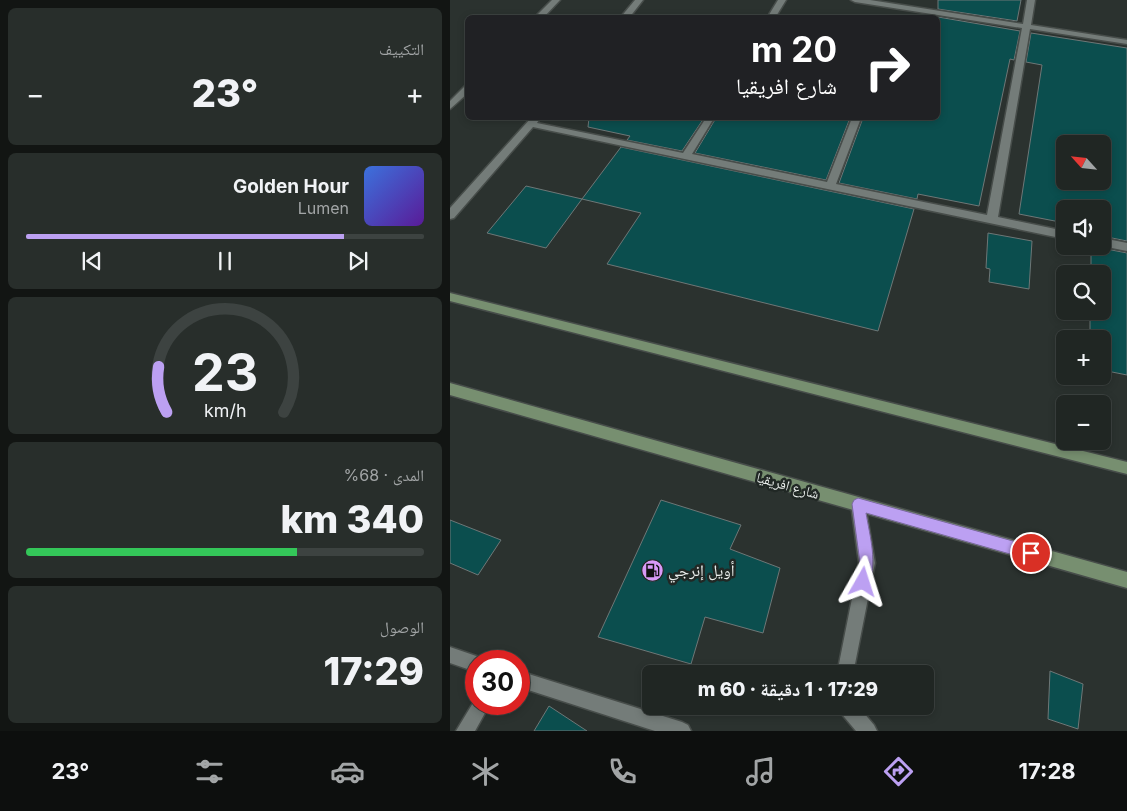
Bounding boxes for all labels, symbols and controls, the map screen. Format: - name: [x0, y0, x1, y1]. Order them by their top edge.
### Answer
- text: 20 m: [751, 28, 837, 70]
- icon: right: [855, 35, 920, 100]
- text: التكييف: [379, 39, 424, 59]
- text: 23°: [192, 70, 258, 116]
- text: شارع افريقيا: [736, 73, 837, 99]
- text: −: [26, 77, 45, 111]
- text: +: [405, 77, 424, 111]
- north arrow: [1056, 135, 1111, 190]
- map controls: [1056, 135, 1111, 450]
- text: Golden Hour: [233, 175, 349, 198]
- text: Lumen: [298, 198, 349, 218]
- button: sound: [1056, 200, 1111, 255]
- icon: previous: [78, 247, 106, 275]
- icon: pause: [211, 247, 239, 275]
- icon: next: [344, 247, 372, 275]
- button: search: [1056, 265, 1111, 320]
- button: +: [1056, 330, 1111, 385]
- text: 23: [192, 341, 258, 404]
- button: −: [1056, 395, 1111, 450]
- text: km/h: [204, 400, 246, 421]
- text: المدى · 68%: [344, 465, 424, 485]
- street label: شارع افريقيا: [754, 468, 821, 504]
- text: 340 km: [281, 496, 424, 542]
- pin: [1010, 532, 1052, 574]
- icon: arrive: [1017, 539, 1045, 567]
- position arrow: [836, 555, 888, 607]
- fuel station icon: أويل إنرجي: [640, 558, 664, 582]
- place label: أويل إنرجي: [668, 560, 735, 583]
- text: الوصول: [380, 617, 424, 637]
- text: 17:29: [323, 648, 424, 694]
- speed limit sign: 30: [465, 650, 530, 715]
- text: 17:29 · 1 دقيقة · 60 m: [698, 678, 878, 701]
- icon: filters: [192, 754, 227, 789]
- icon: car: [330, 754, 365, 789]
- icon: climate: [468, 754, 503, 789]
- icon: phone: [605, 754, 640, 789]
- icon: music: [743, 754, 778, 789]
- icon: directions: [881, 754, 916, 789]
- text: 23°: [51, 758, 89, 784]
- text: 17:28: [1019, 758, 1076, 784]

